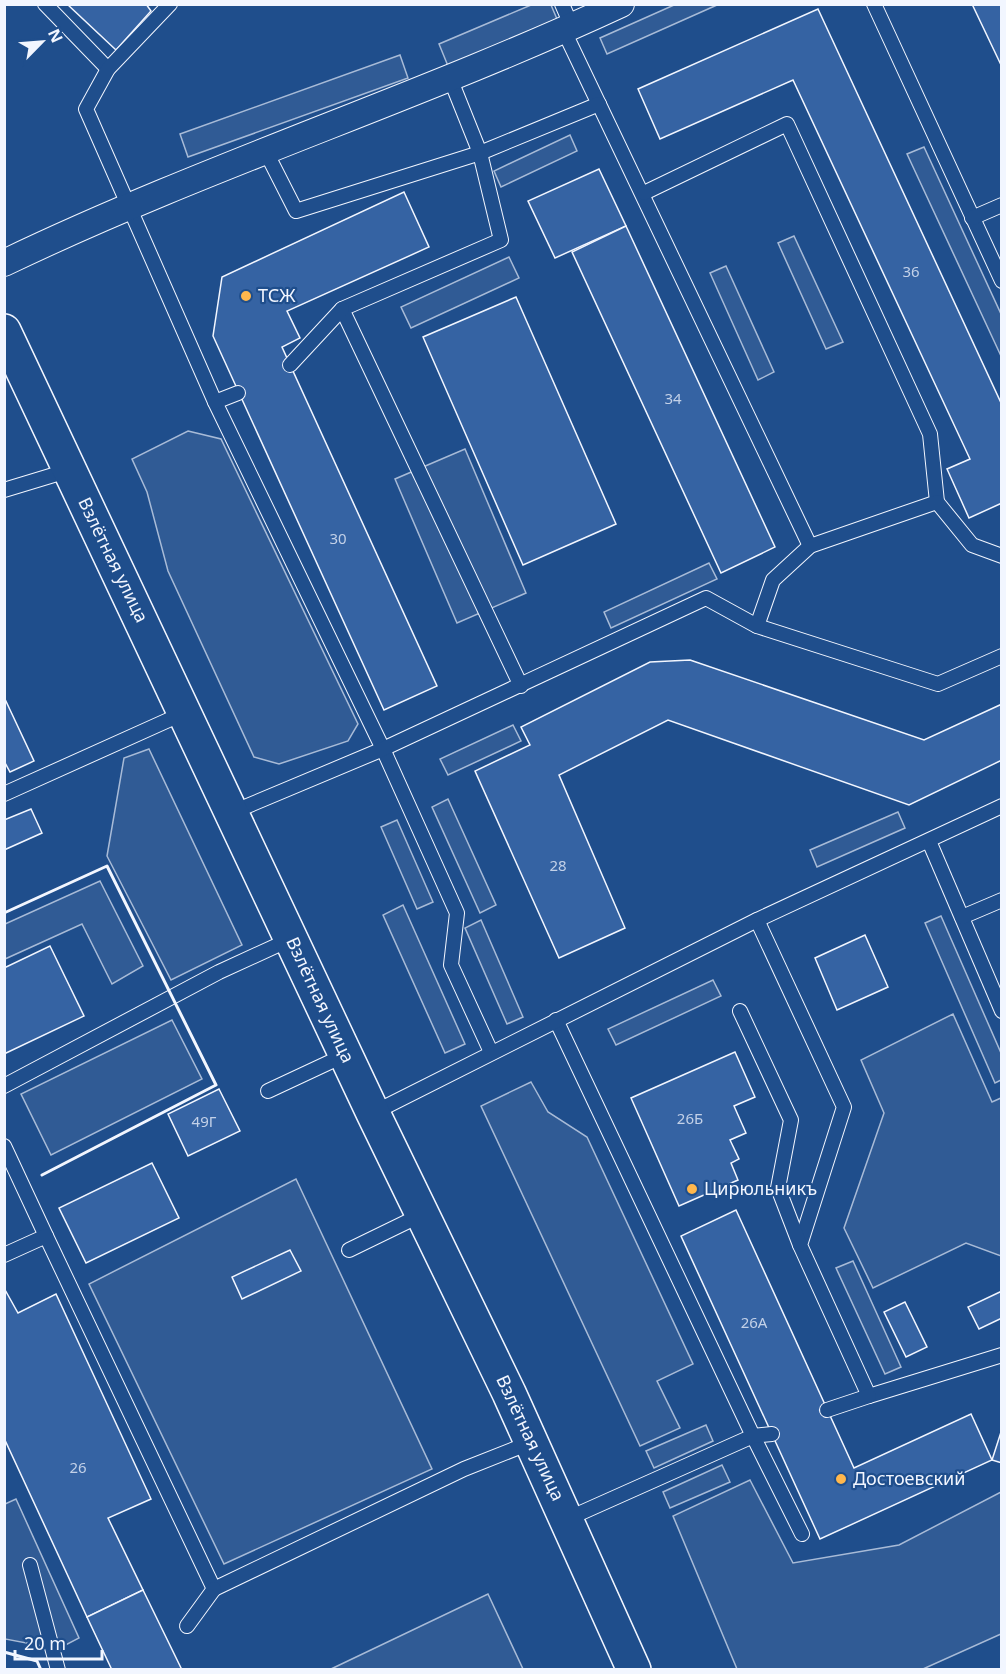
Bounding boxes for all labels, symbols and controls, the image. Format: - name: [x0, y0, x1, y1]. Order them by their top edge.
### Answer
- north arrow: [12, 12, 72, 72]
- text: N: [43, 25, 68, 46]
- house number: 36: [902, 261, 920, 281]
- place label: ТСЖ: [258, 283, 296, 307]
- marker: ТСЖ: [239, 289, 253, 303]
- house number: 34: [664, 388, 682, 408]
- street label: Взлётная улица: [73, 493, 155, 626]
- house number: 30: [329, 528, 347, 548]
- house number: 28: [549, 855, 567, 875]
- street label: Взлётная улица: [281, 933, 361, 1066]
- house number: 26Б: [677, 1108, 703, 1128]
- house number: 49Г: [192, 1111, 217, 1131]
- place label: Цирюльникъ: [704, 1176, 817, 1200]
- marker: Цирюльникъ: [685, 1182, 699, 1196]
- house number: 26А: [741, 1312, 768, 1332]
- street label: Взлётная улица: [491, 1371, 571, 1504]
- house number: 26: [69, 1457, 87, 1477]
- place label: Достоевский: [853, 1466, 965, 1490]
- marker: Достоевский: [834, 1472, 848, 1486]
- scale bar: [15, 1623, 102, 1661]
- text: 20 m: [24, 1631, 66, 1655]

